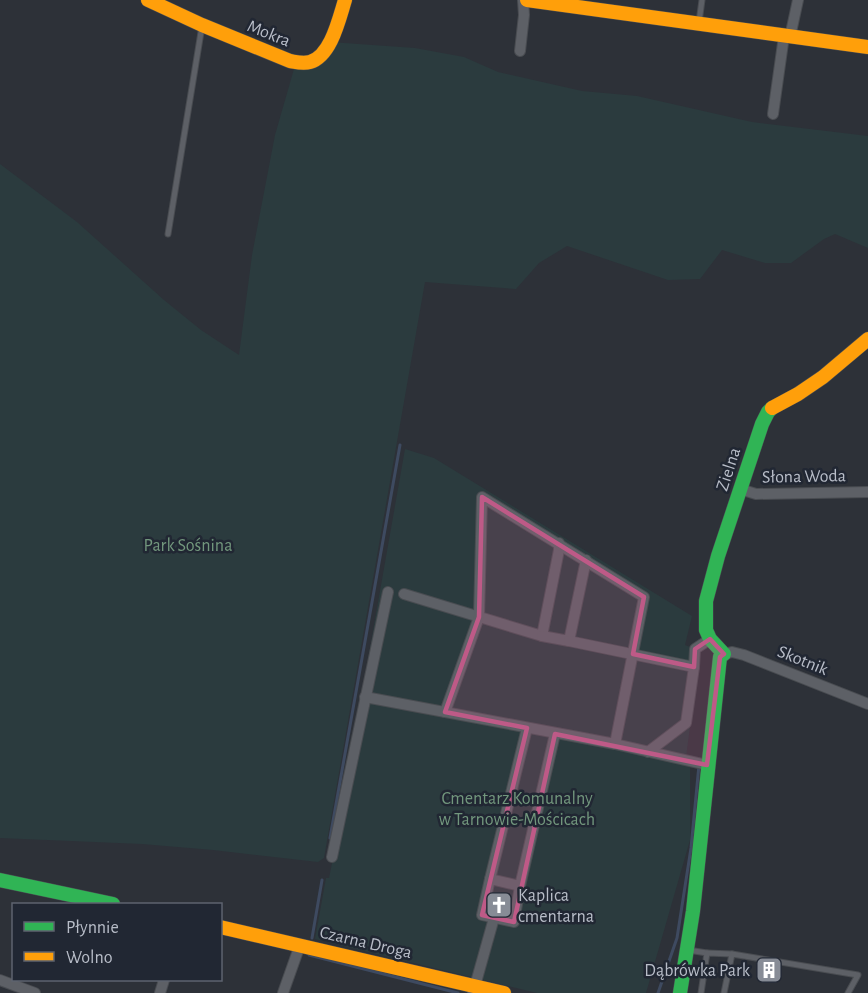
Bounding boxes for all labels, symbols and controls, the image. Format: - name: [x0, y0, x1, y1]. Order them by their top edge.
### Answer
- street label: Mokra: [244, 17, 293, 51]
- street label: Zielna: [714, 446, 744, 493]
- street label: Słona Woda: [762, 467, 846, 487]
- park label: Park Sośnina: [144, 537, 232, 555]
- street label: Skotnik: [775, 643, 831, 679]
- park label: Cmentarz Komunalny w Tarnowie-Mościcach: [439, 790, 595, 829]
- place label: Kaplica cmentarna: [518, 887, 594, 926]
- church icon: Kaplica cmentarna: [484, 890, 514, 920]
- legend: [12, 903, 222, 981]
- text: Płynnie: [66, 919, 119, 937]
- street label: Czarna Droga: [318, 924, 414, 962]
- text: Wolno: [66, 949, 113, 967]
- building icon: Dąbrówka Park: [754, 955, 784, 985]
- place label: Dąbrówka Park: [644, 962, 751, 980]

